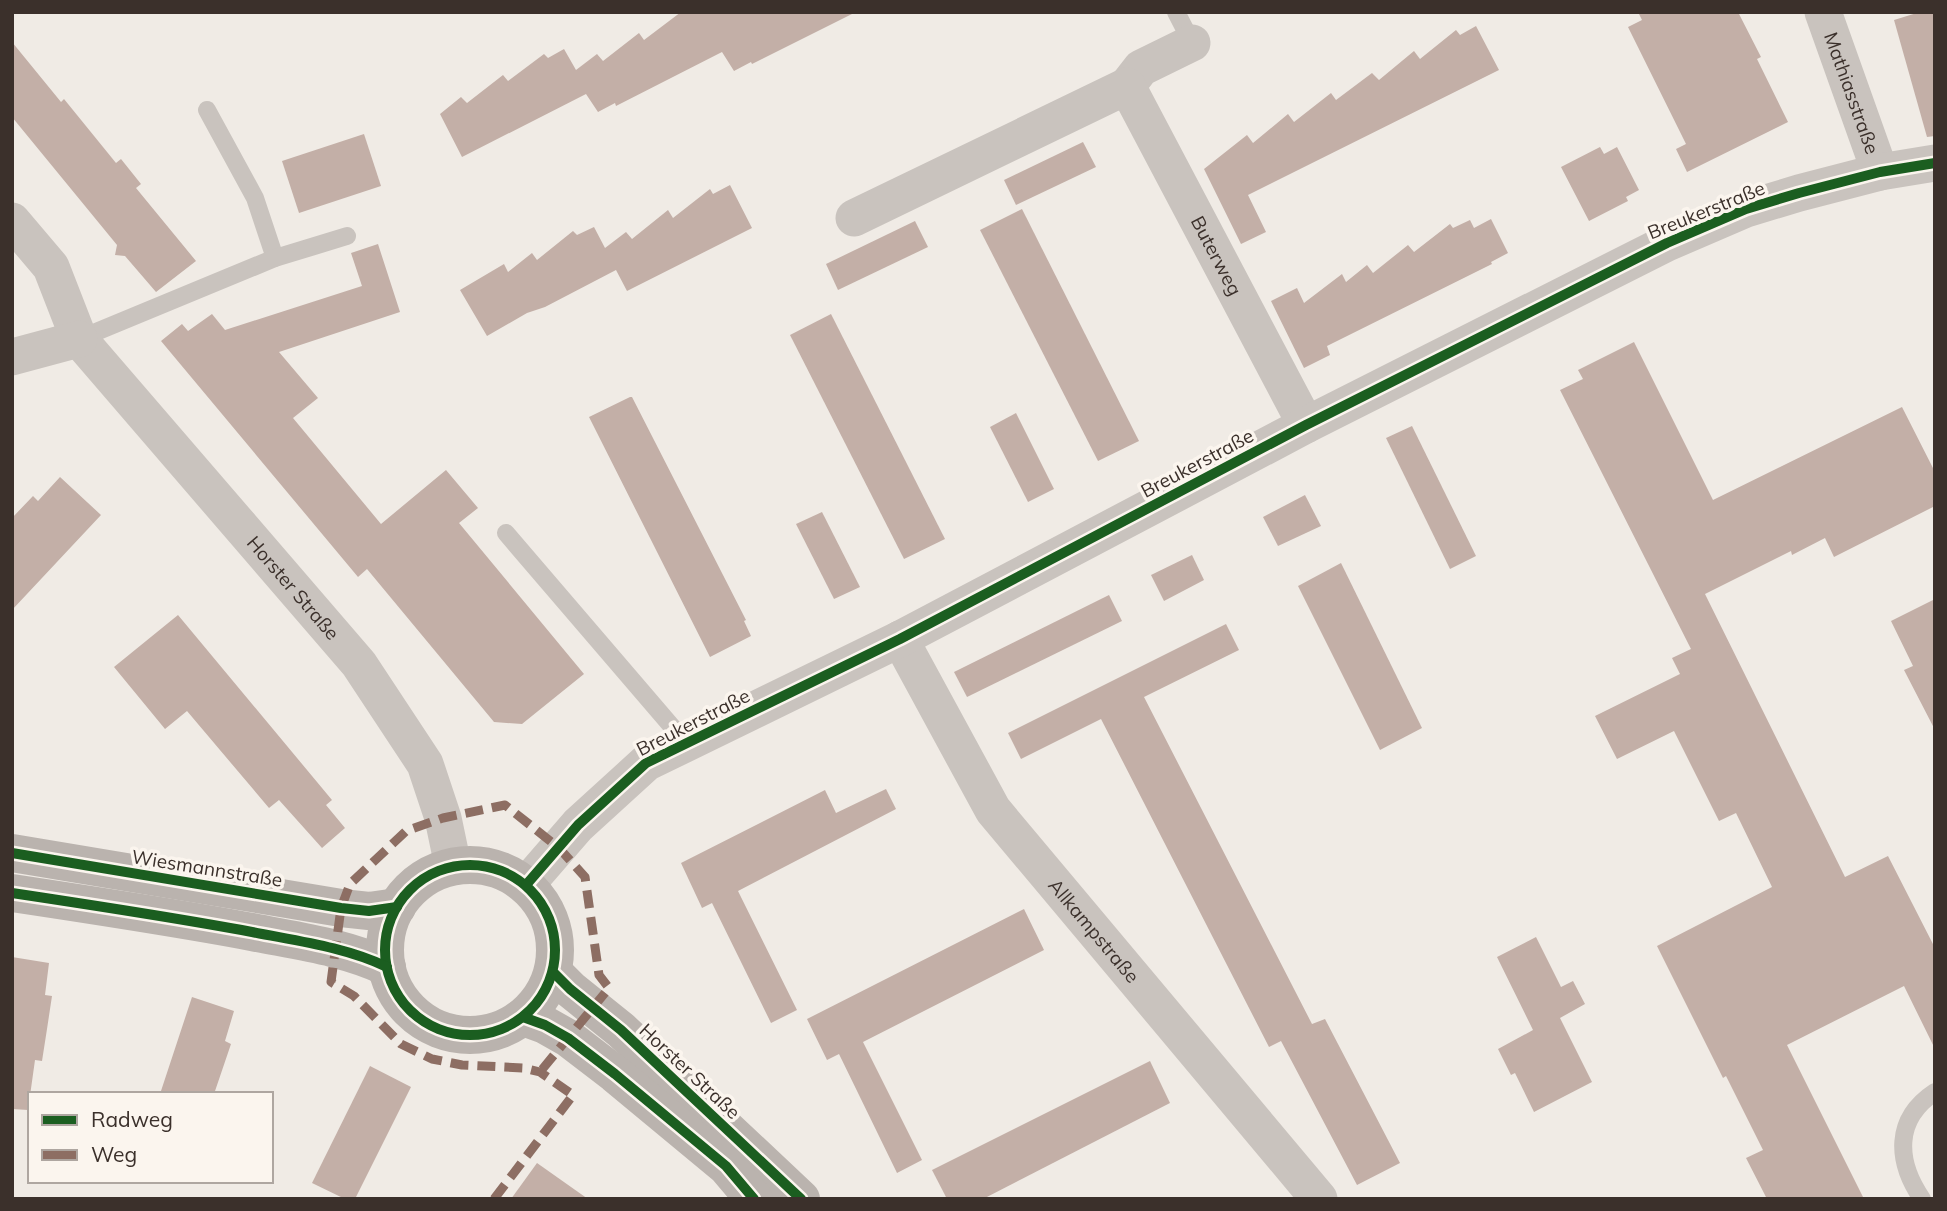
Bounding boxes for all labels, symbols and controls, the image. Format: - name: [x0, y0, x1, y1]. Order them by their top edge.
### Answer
- street label: Mathiasstraße: [1819, 29, 1885, 157]
- street label: Breukerstraße: [1644, 176, 1768, 244]
- street label: Buterweg: [1186, 212, 1247, 299]
- street label: Breukerstraße: [1137, 423, 1257, 503]
- street label: Horster Straße: [242, 531, 345, 645]
- street label: Breukerstraße: [632, 683, 754, 761]
- street label: Wiesmannstraße: [130, 844, 284, 892]
- street label: Allkampstraße: [1043, 874, 1145, 988]
- street label: Horster Straße: [635, 1018, 745, 1124]
- legend: [28, 1092, 273, 1183]
- text: Radweg: [91, 1106, 173, 1132]
- text: Weg: [91, 1141, 137, 1167]

